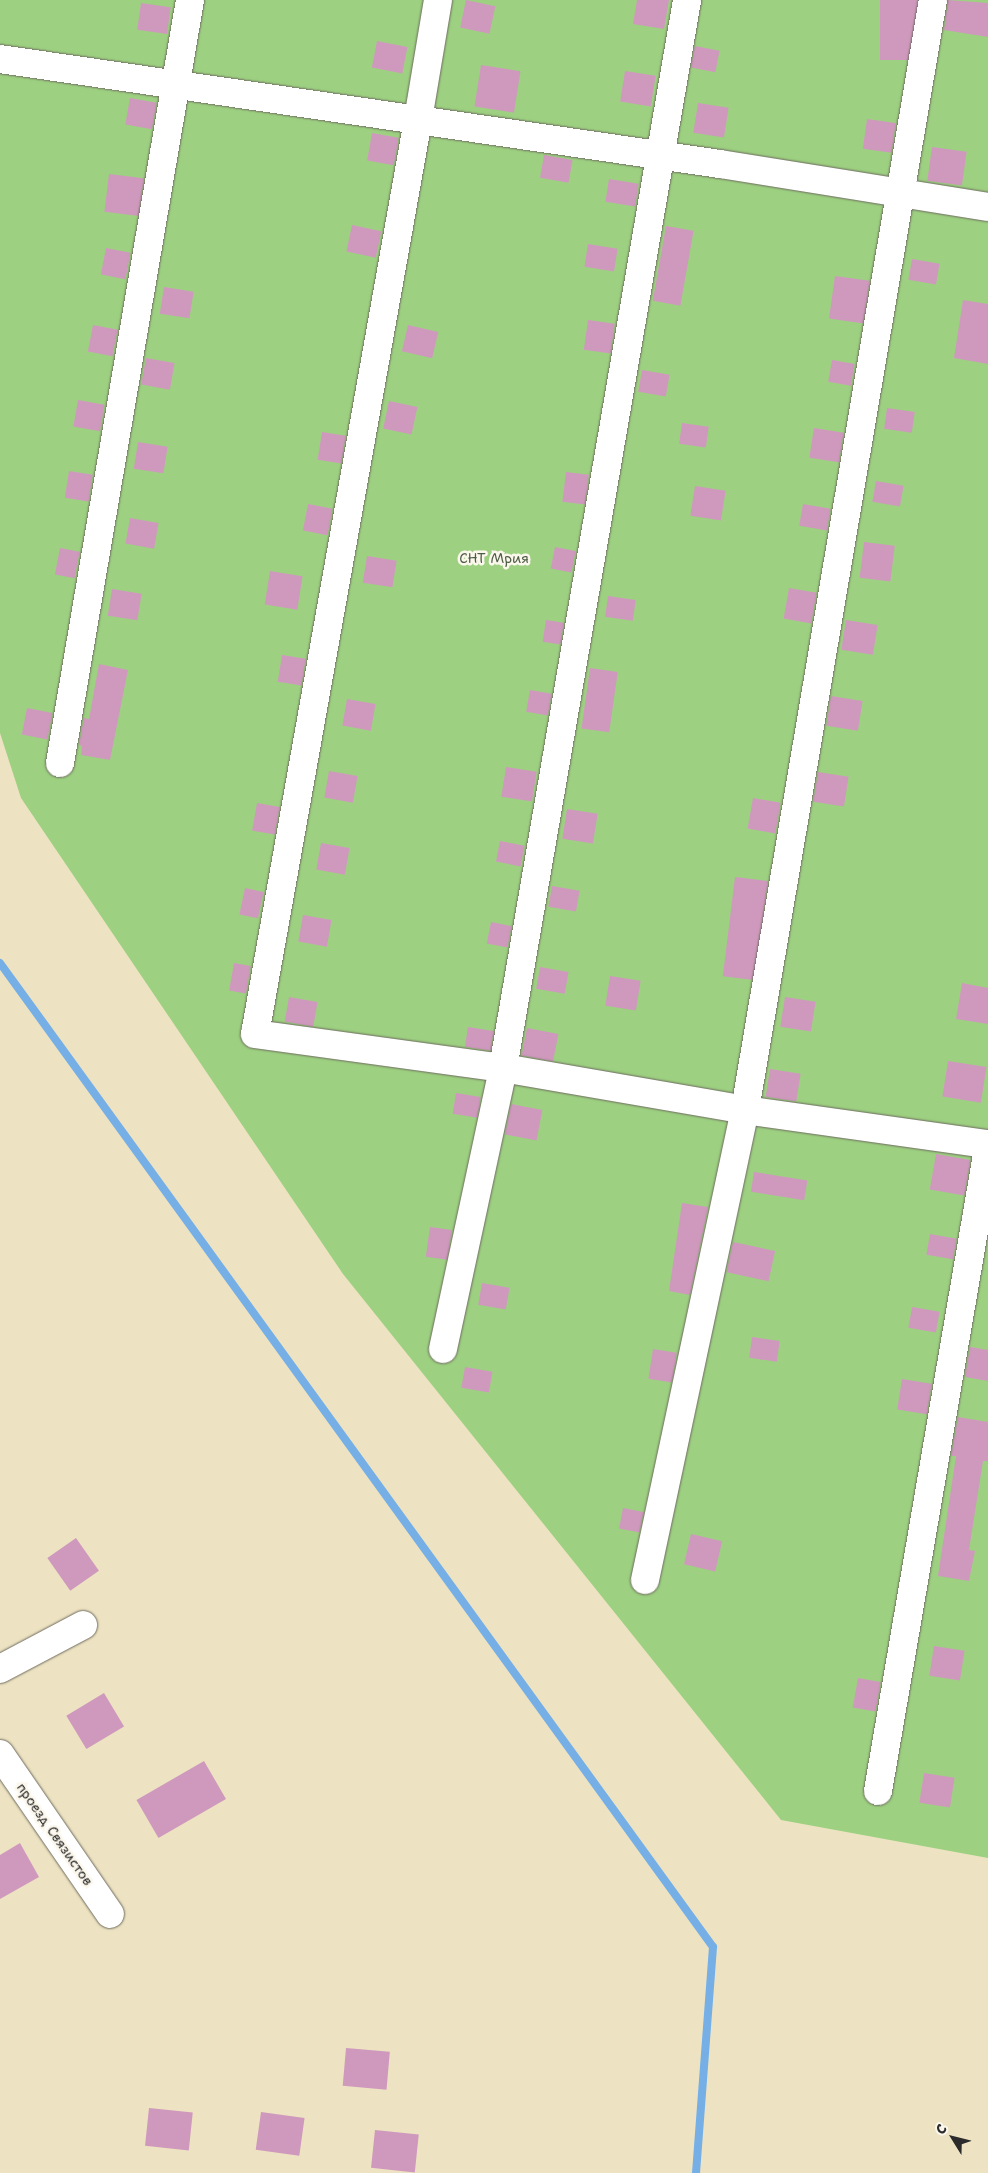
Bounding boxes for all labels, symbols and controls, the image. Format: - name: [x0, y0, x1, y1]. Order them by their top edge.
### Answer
- park label: СНТ Мрия: [459, 550, 529, 566]
- street label: проезд Связистов: [13, 1779, 97, 1889]
- north arrow: [928, 2113, 978, 2163]
- text: С: [931, 2120, 951, 2138]

